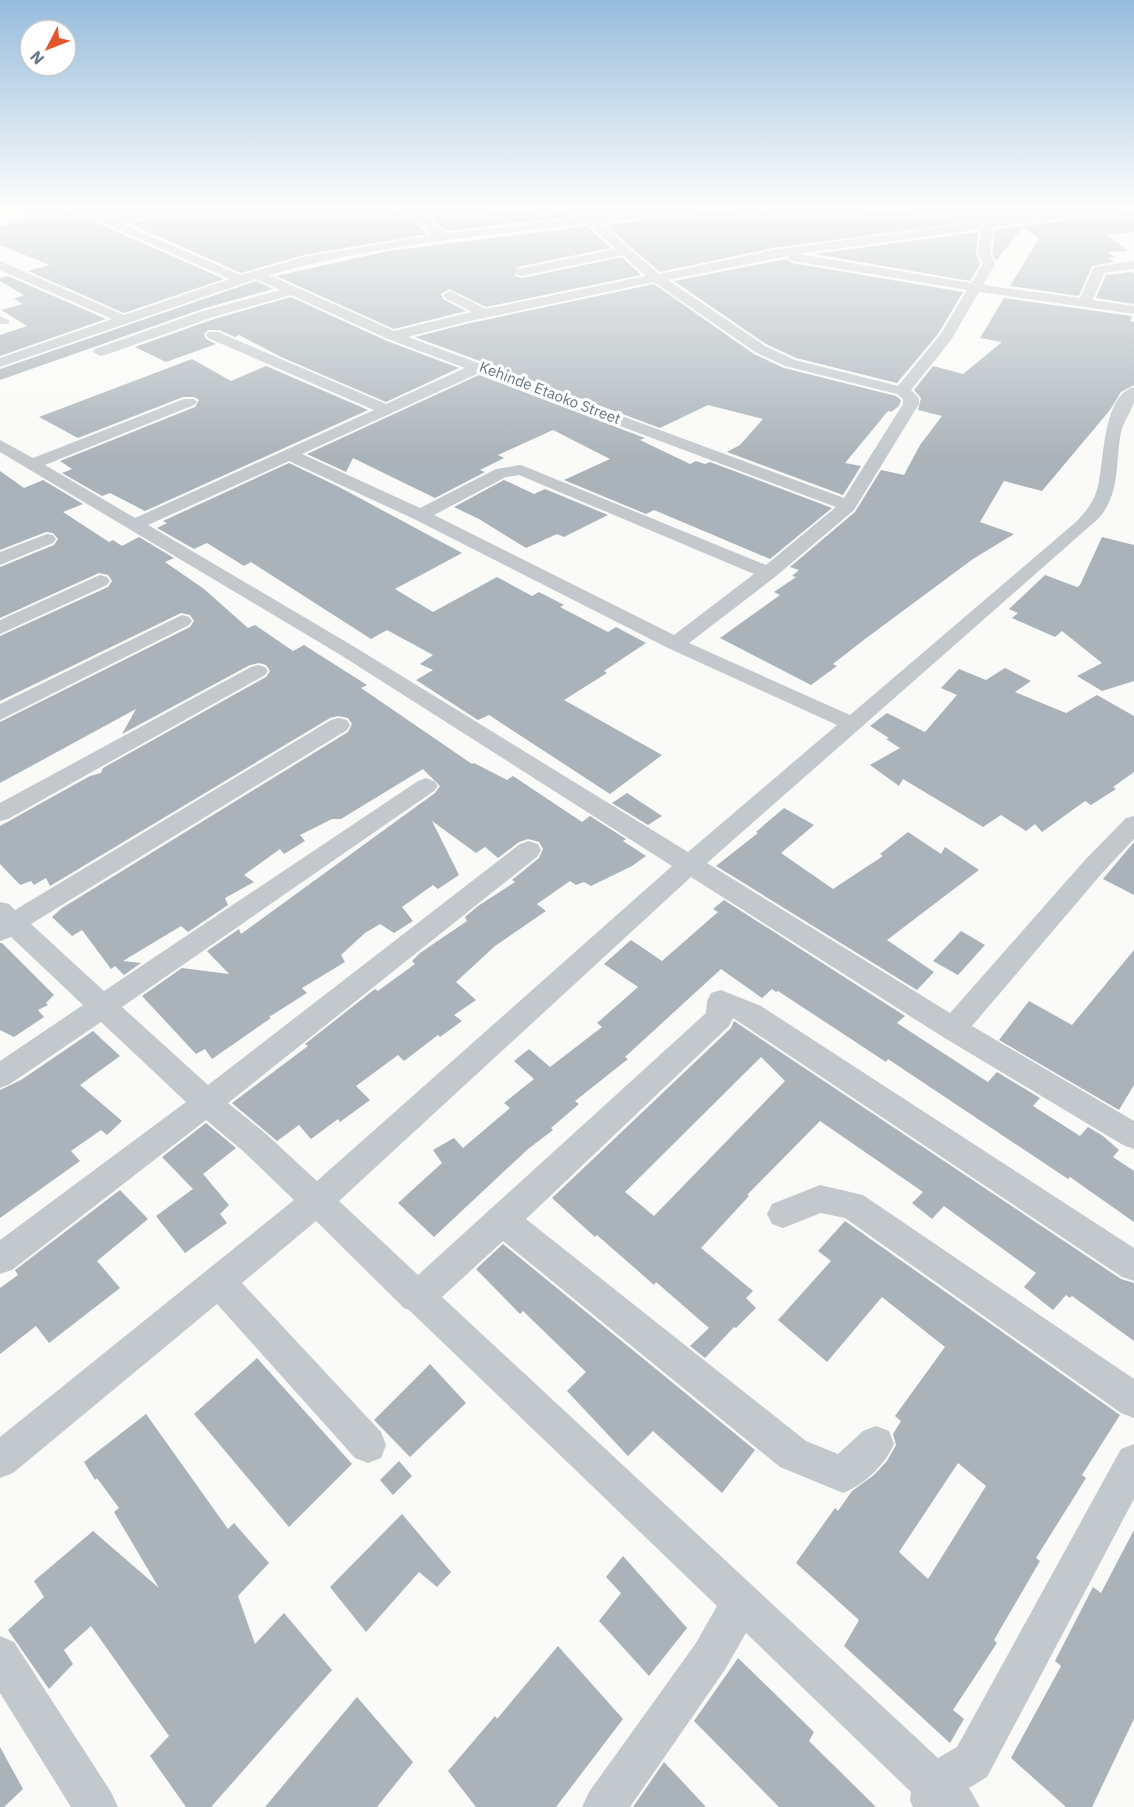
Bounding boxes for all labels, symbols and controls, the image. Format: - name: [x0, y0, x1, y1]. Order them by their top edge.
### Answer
- north arrow: [18, 18, 78, 78]
- text: N: [26, 47, 48, 69]
- street label: Kehinde Etaoko Street: [477, 357, 624, 428]

